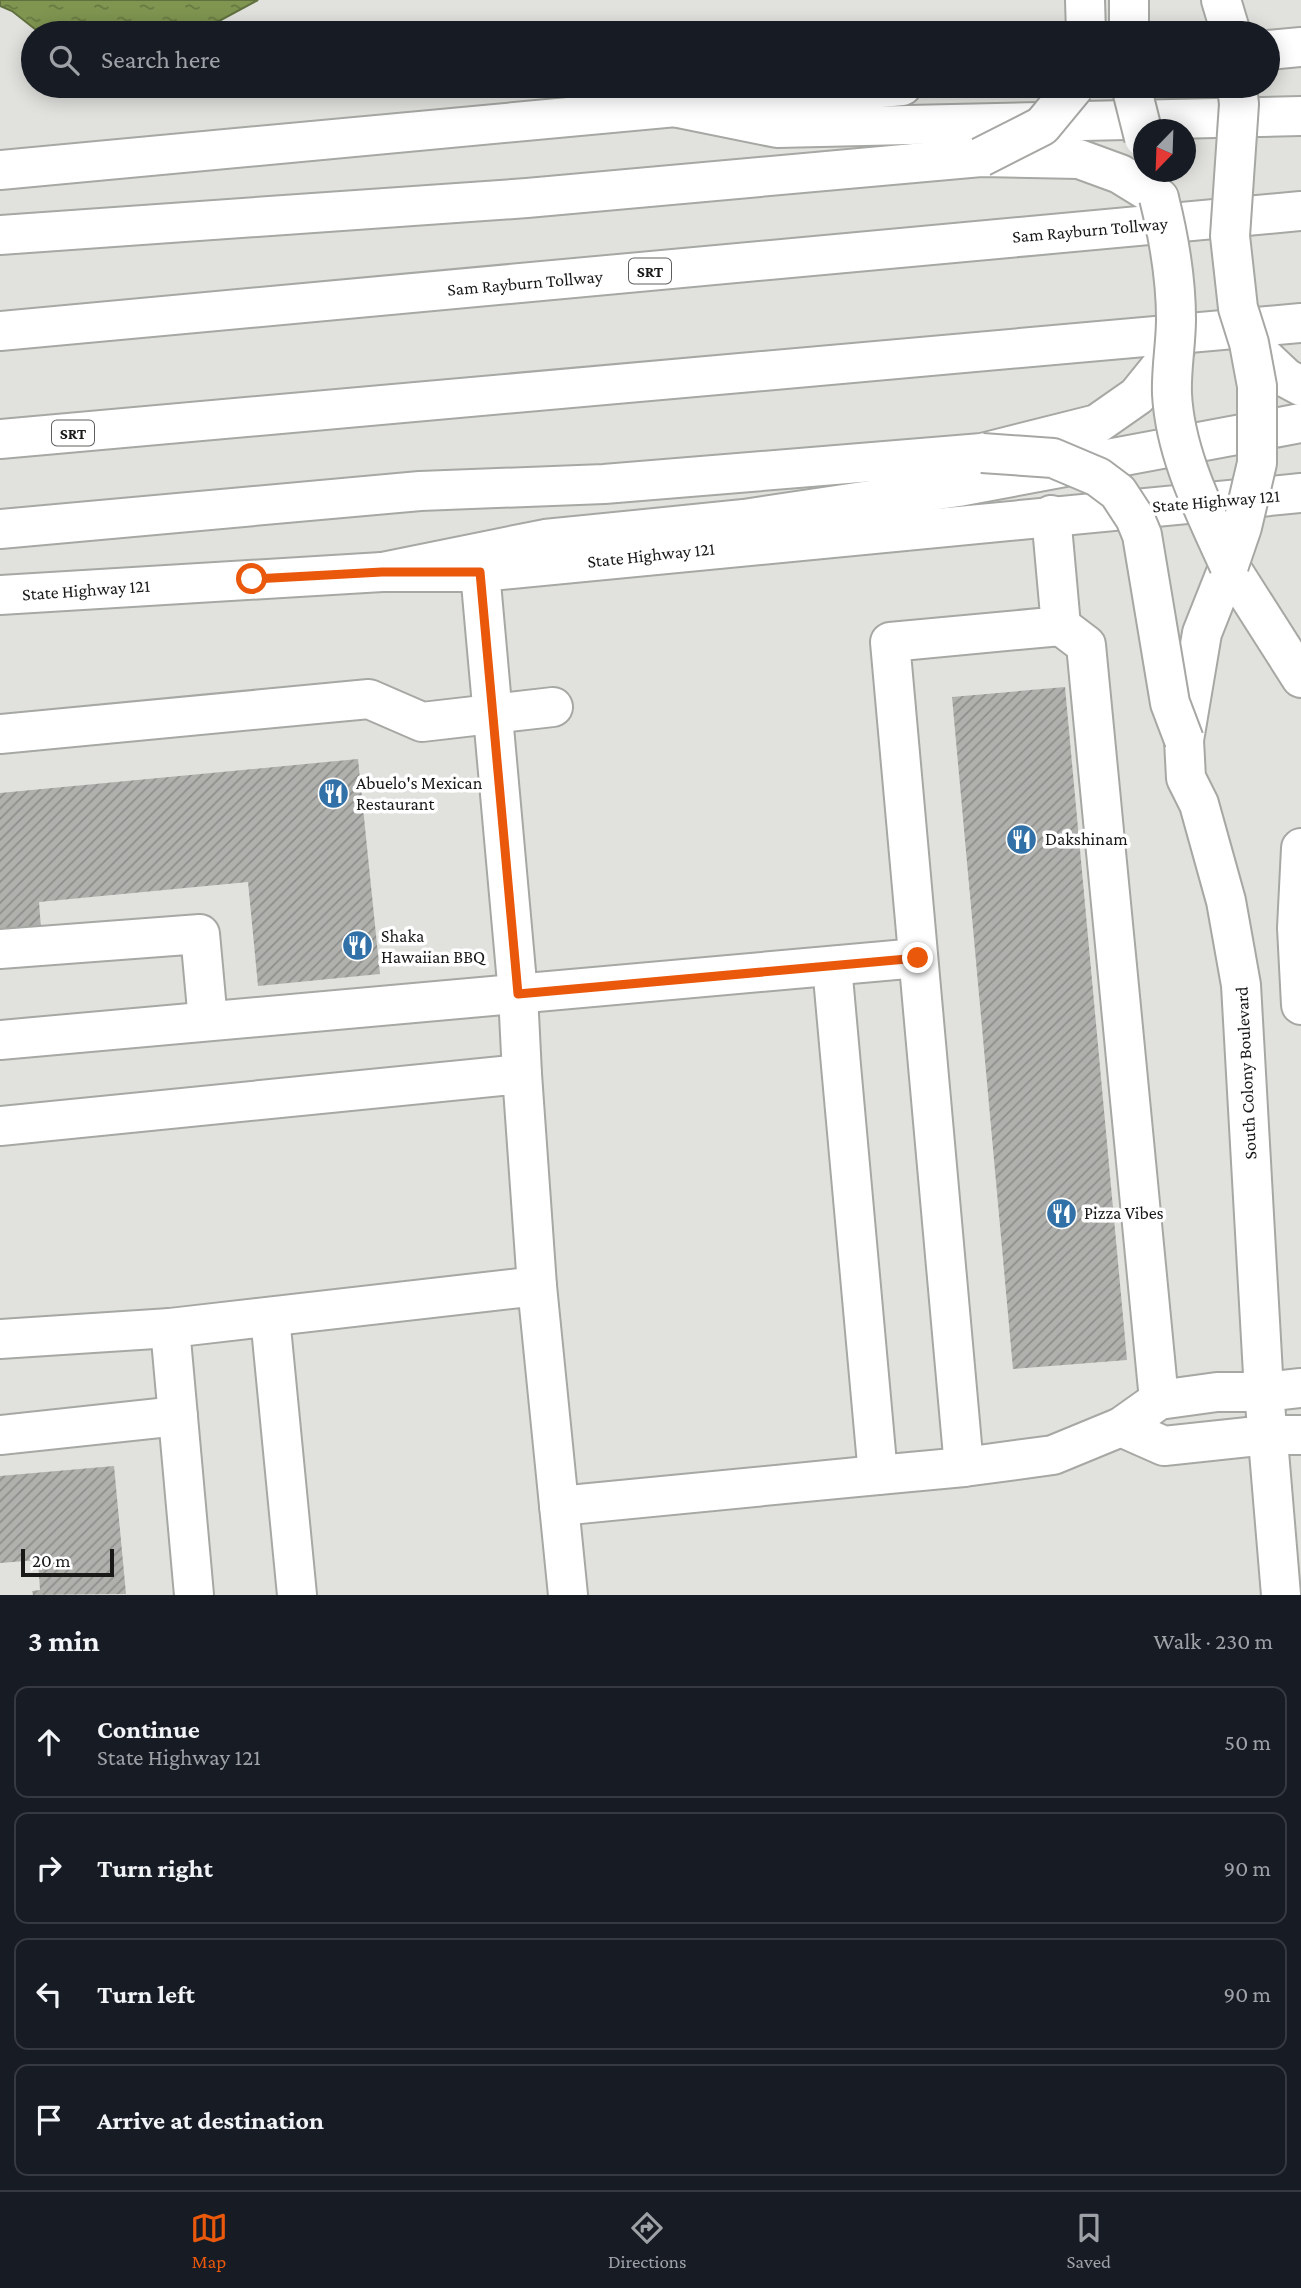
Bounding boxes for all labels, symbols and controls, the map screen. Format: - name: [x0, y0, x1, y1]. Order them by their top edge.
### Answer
- search box: [21, 21, 1280, 98]
- icon: search: [45, 41, 83, 79]
- text: Search here: [101, 45, 220, 74]
- north arrow: [1133, 119, 1196, 182]
- street label: Sam Rayburn Tollway: [1011, 213, 1169, 247]
- road number: SRT: [629, 258, 671, 284]
- street label: Sam Rayburn Tollway: [446, 266, 604, 300]
- road number: SRT: [52, 420, 94, 446]
- street label: State Highway 121: [1151, 485, 1281, 517]
- street label: State Highway 121: [586, 538, 716, 572]
- route start: [236, 563, 267, 594]
- street label: State Highway 121: [21, 576, 151, 604]
- place label: Abuelo's Mexican Restaurant: [356, 773, 483, 814]
- restaurant icon: Abuelo's Mexican Restaurant: [316, 776, 350, 810]
- restaurant icon: Dakshinam: [1005, 822, 1039, 856]
- place label: Dakshinam: [1045, 829, 1128, 849]
- place label: Shaka Hawaiian BBQ: [381, 926, 486, 967]
- restaurant icon: Shaka Hawaiian BBQ: [341, 929, 375, 963]
- route end: [902, 942, 933, 973]
- street label: South Colony Boulevard: [1231, 985, 1261, 1160]
- restaurant icon: Pizza Vibes: [1044, 1196, 1078, 1230]
- place label: Pizza Vibes: [1084, 1203, 1164, 1223]
- scale bar: [21, 1546, 114, 1578]
- text: 20 m: [32, 1550, 71, 1571]
- text: 3 min: [28, 1624, 100, 1657]
- text: Walk · 230 m: [1153, 1628, 1273, 1654]
- text: Continue: [97, 1715, 200, 1744]
- icon: ahead: [30, 1723, 68, 1761]
- text: 50 m: [1224, 1729, 1271, 1755]
- text: State Highway 121: [97, 1744, 261, 1770]
- icon: right: [30, 1849, 68, 1887]
- text: Turn right: [97, 1854, 213, 1883]
- text: 90 m: [1224, 1855, 1271, 1881]
- icon: left: [30, 1975, 68, 2013]
- text: Turn left: [97, 1980, 195, 2009]
- text: 90 m: [1224, 1981, 1271, 2007]
- icon: arrive: [30, 2101, 68, 2139]
- text: Arrive at destination: [97, 2106, 324, 2135]
- tab: Map: [190, 2209, 228, 2272]
- tab: Directions: [608, 2209, 687, 2272]
- tab: Saved: [1066, 2209, 1111, 2272]

